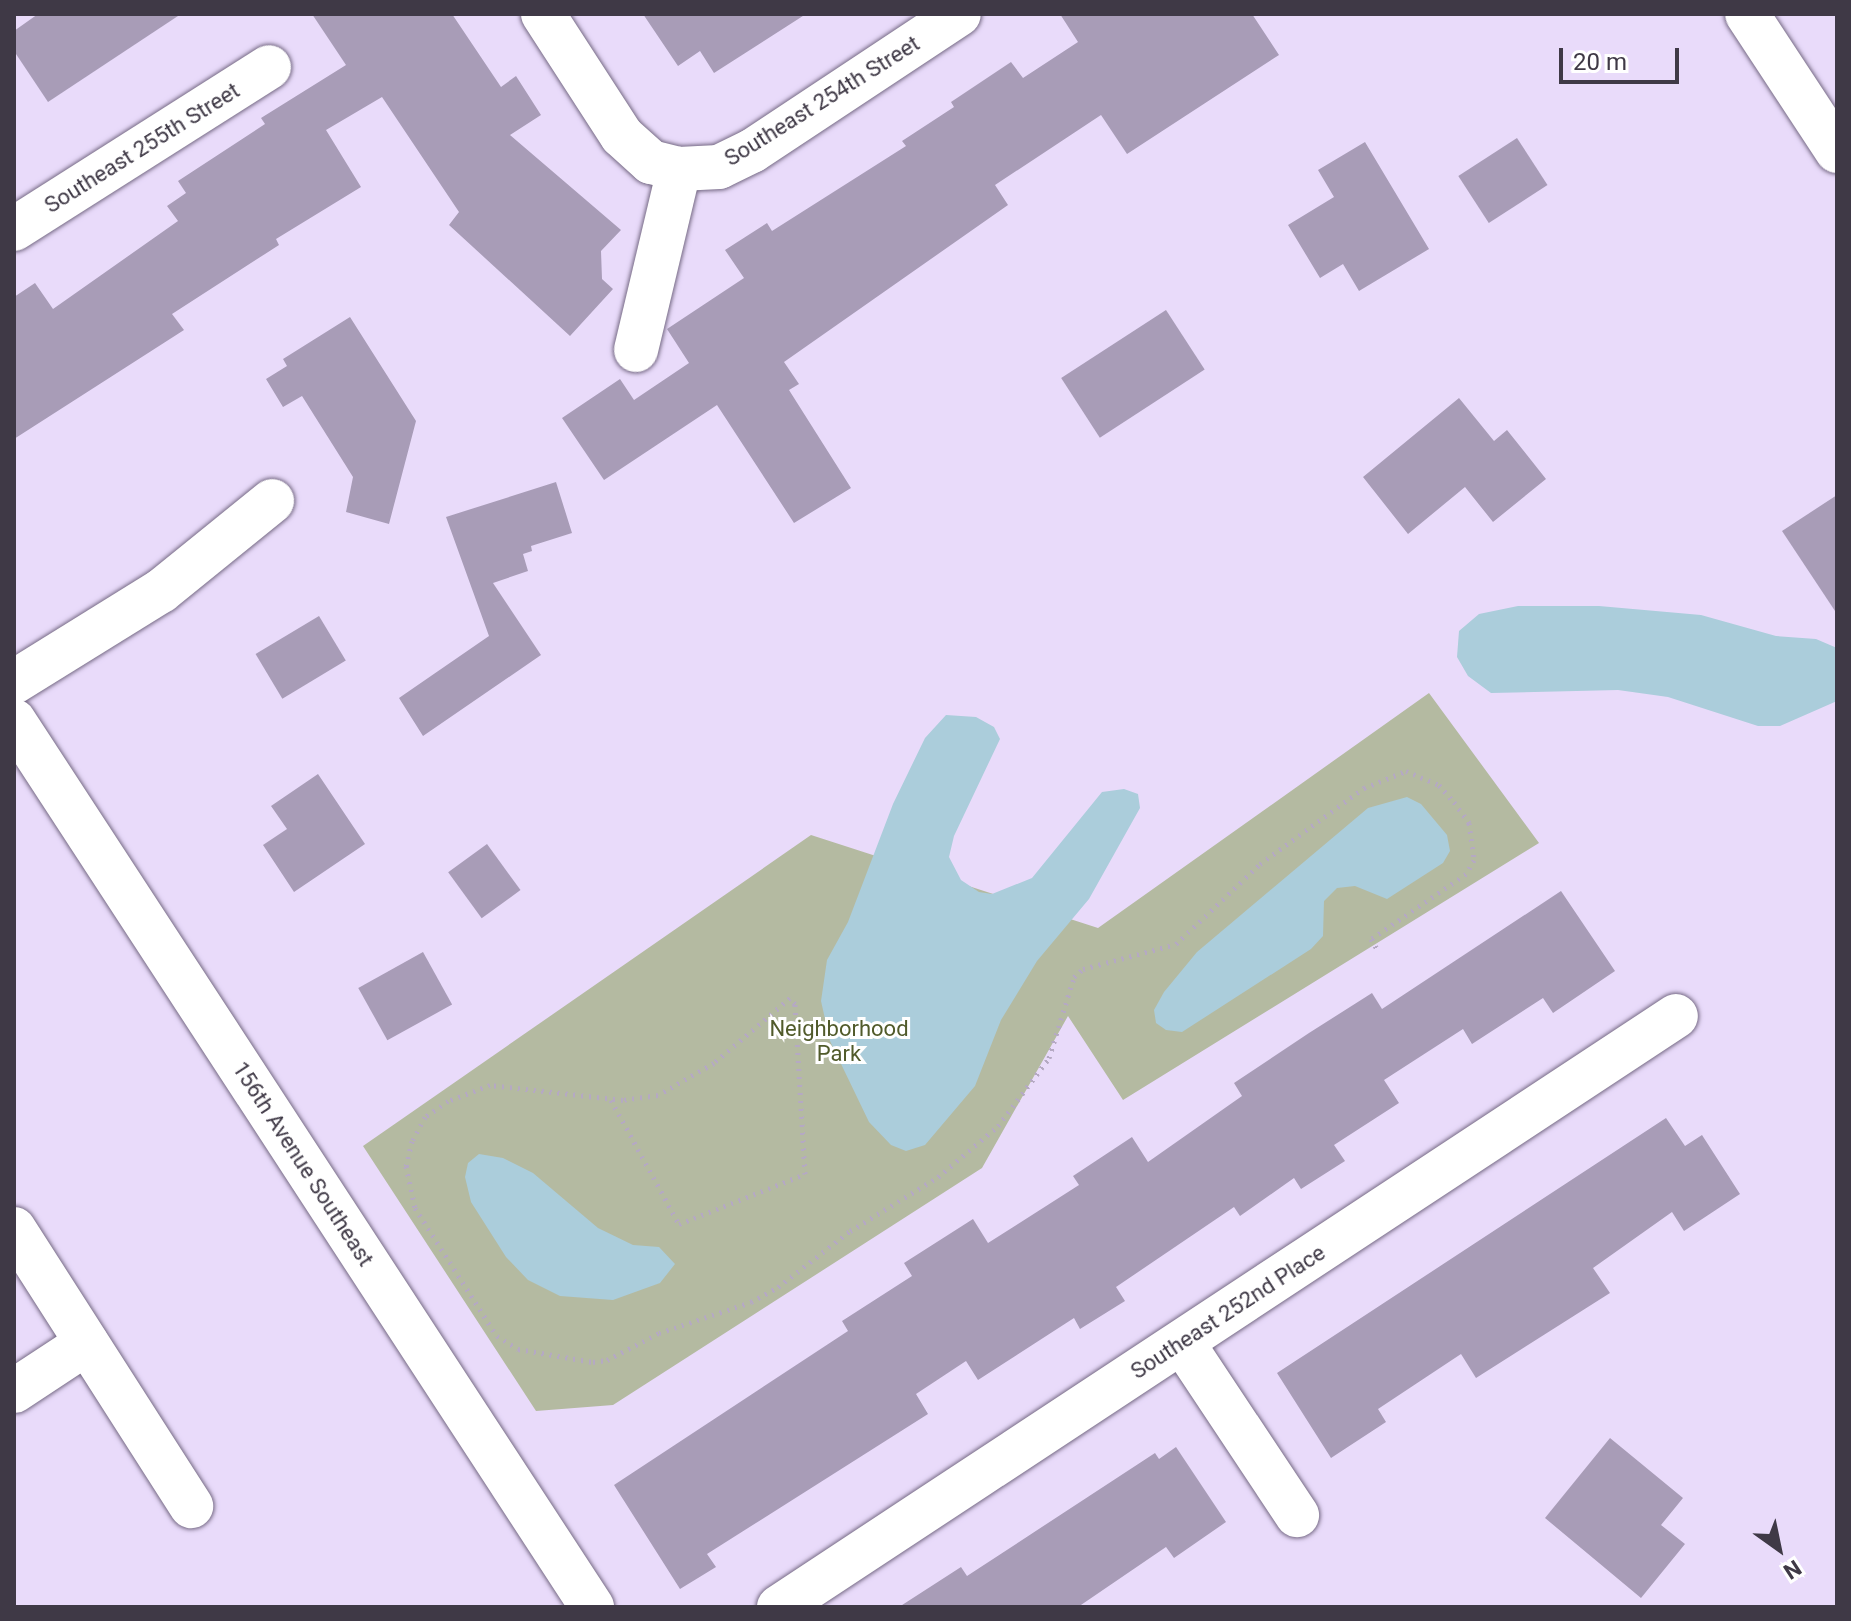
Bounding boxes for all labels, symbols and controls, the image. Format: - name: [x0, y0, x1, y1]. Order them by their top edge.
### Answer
- street label: Southeast 254th Street: [720, 30, 924, 172]
- scale bar: [1563, 32, 1683, 82]
- text: 20 m: [1573, 48, 1627, 76]
- street label: Southeast 255th Street: [40, 77, 244, 219]
- park label: Neighborhood Park: [769, 1015, 909, 1066]
- street label: 156th Avenue Southeast: [227, 1057, 379, 1271]
- street label: Southeast 252nd Place: [1126, 1239, 1330, 1385]
- north arrow: [1739, 1509, 1819, 1589]
- text: N: [1779, 1555, 1806, 1584]

